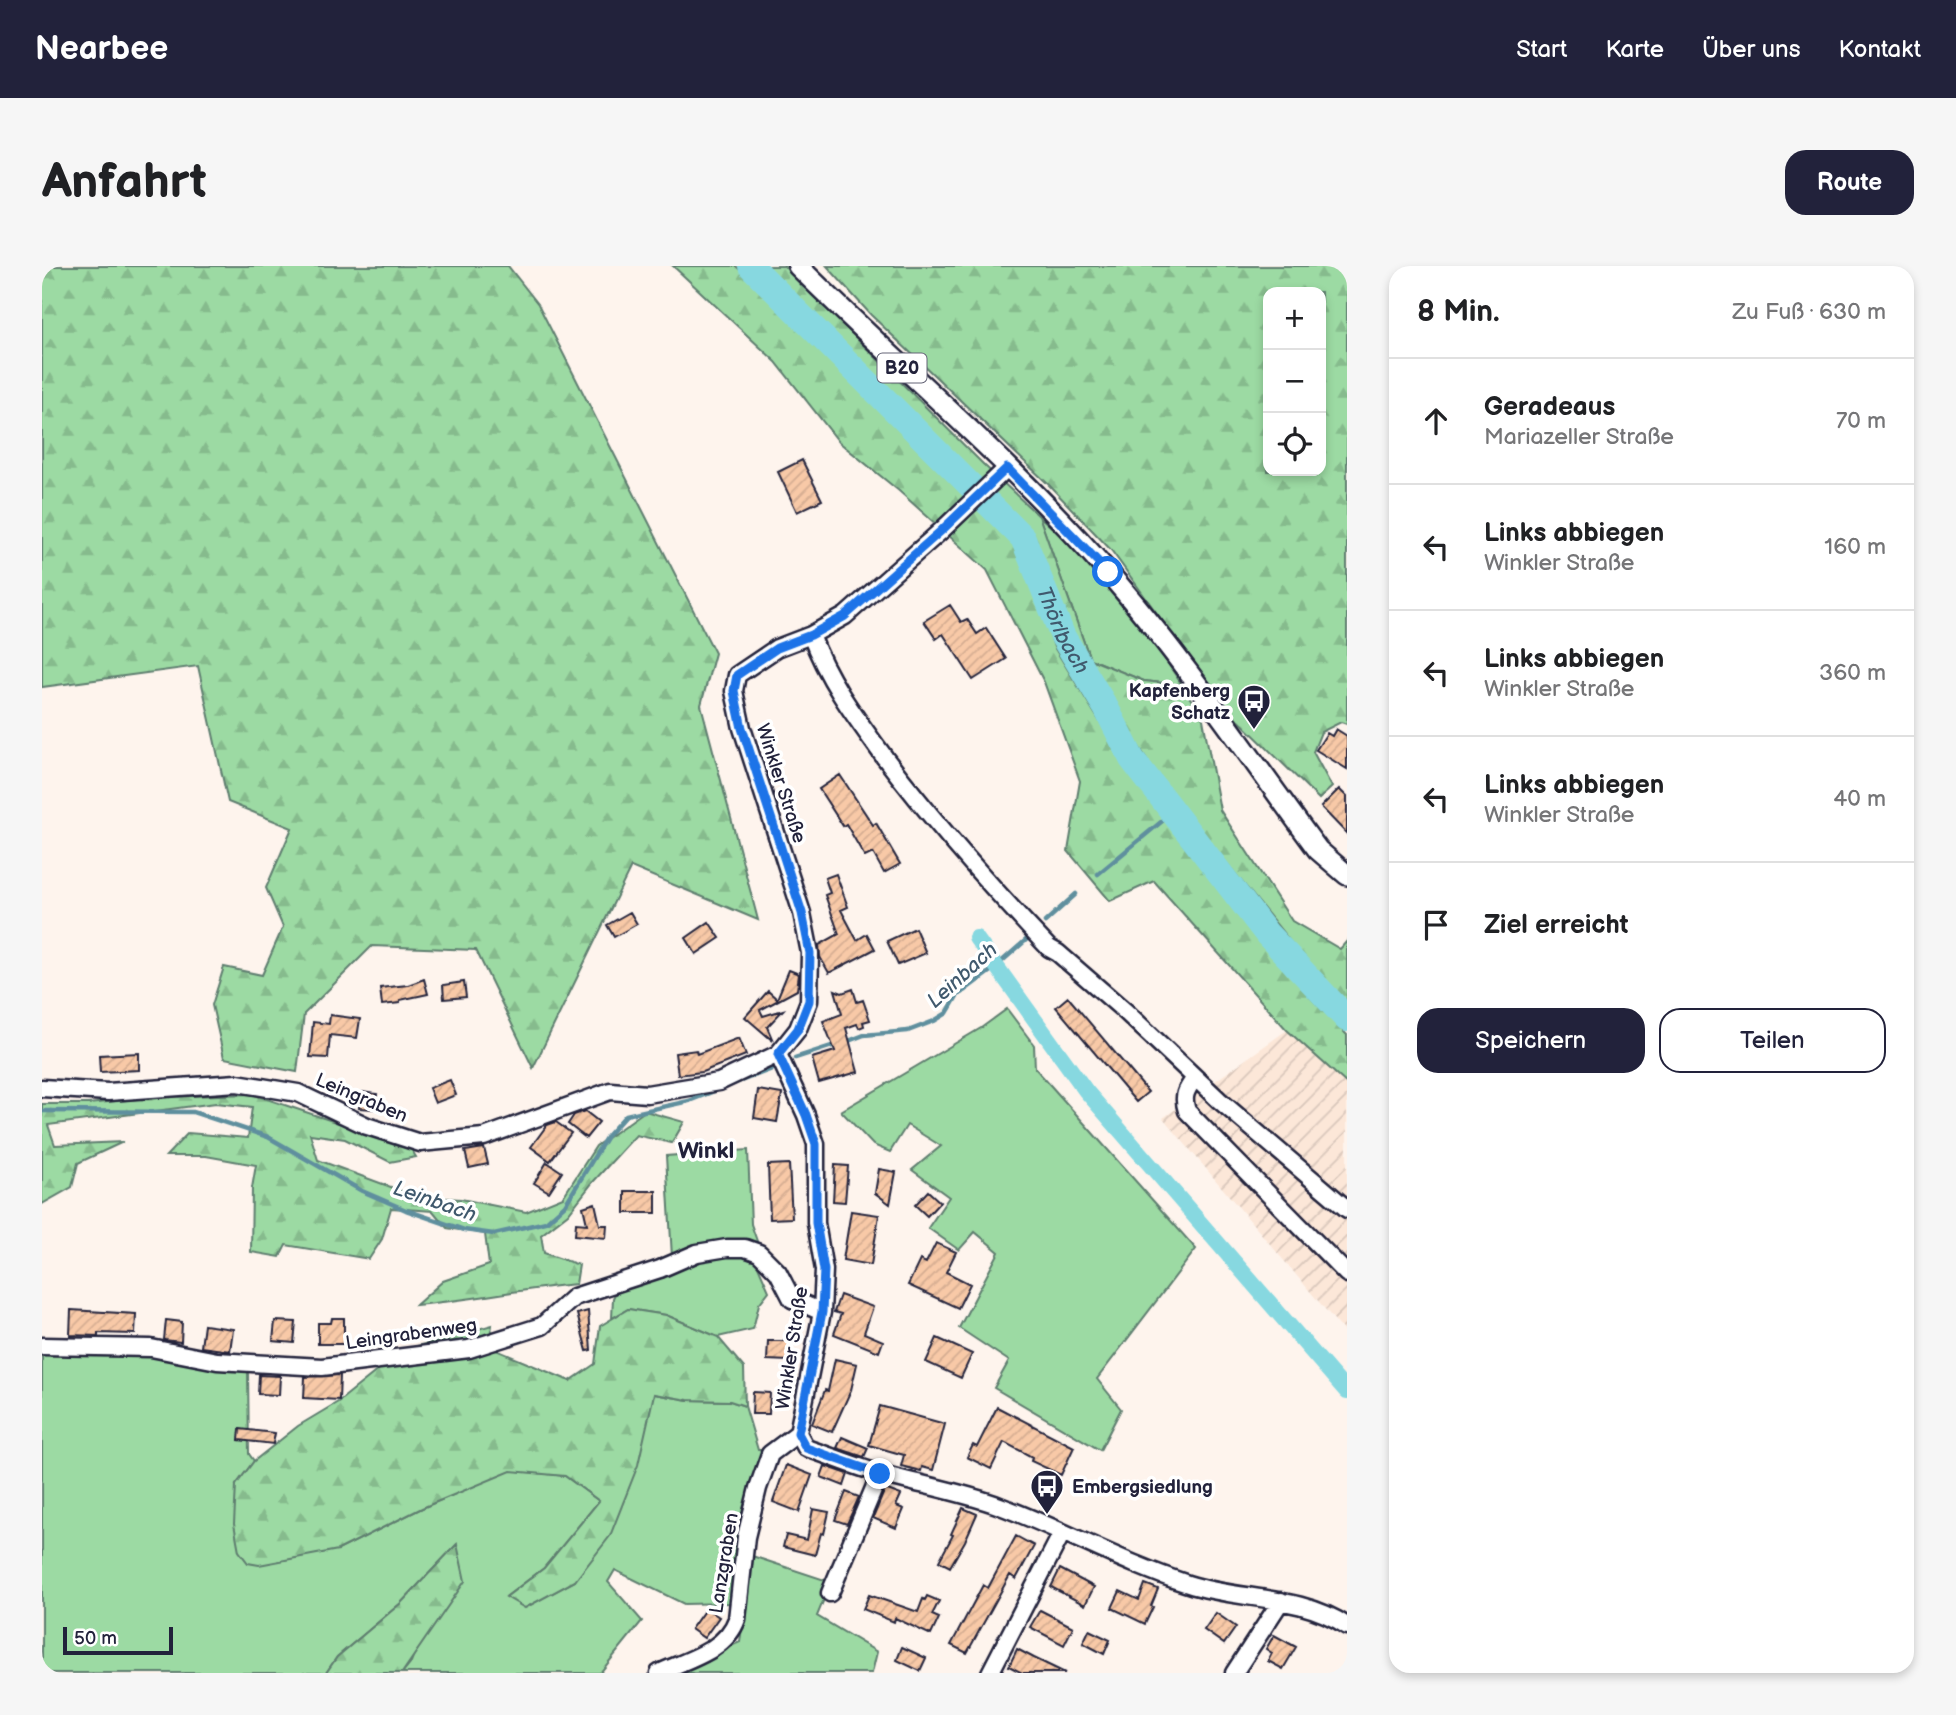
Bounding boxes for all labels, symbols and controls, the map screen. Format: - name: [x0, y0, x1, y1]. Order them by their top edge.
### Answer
- text: Nearbee: [35, 29, 168, 69]
- text: Start: [1516, 35, 1567, 64]
- text: Karte: [1605, 35, 1664, 64]
- text: Über uns: [1702, 35, 1801, 64]
- text: Kontakt: [1839, 35, 1921, 64]
- button: Route: [1785, 150, 1914, 215]
- text: Anfahrt: [42, 153, 207, 212]
- map controls: [1263, 287, 1326, 476]
- button: +: [1263, 287, 1326, 350]
- text: 8 Min.: [1417, 294, 1500, 330]
- text: Zu Fuß · 630 m: [1732, 298, 1886, 326]
- button: −: [1263, 350, 1326, 413]
- road number: B20: [878, 354, 926, 382]
- text: Geradeaus: [1484, 392, 1615, 423]
- icon: ahead: [1417, 402, 1455, 440]
- text: 70 m: [1836, 407, 1886, 435]
- button: locate: [1263, 413, 1326, 476]
- text: Mariazeller Straße: [1484, 423, 1674, 451]
- text: Links abbiegen: [1484, 518, 1664, 549]
- icon: left: [1417, 528, 1455, 566]
- text: 160 m: [1824, 533, 1886, 561]
- text: Winkler Straße: [1484, 549, 1634, 577]
- route start: [1092, 556, 1123, 587]
- water label: Thörlbach: [1031, 583, 1095, 679]
- text: Links abbiegen: [1484, 644, 1664, 675]
- icon: left: [1417, 654, 1455, 692]
- text: 360 m: [1819, 659, 1886, 687]
- text: Winkler Straße: [1484, 675, 1634, 703]
- place label: Kapfenberg Schatz: [1129, 680, 1231, 725]
- bus stop icon: Kapfenberg Schatz: [1235, 682, 1273, 731]
- street label: Winkler Straße: [750, 721, 811, 846]
- text: Links abbiegen: [1484, 770, 1664, 801]
- icon: left: [1417, 780, 1455, 818]
- text: 40 m: [1833, 785, 1886, 813]
- text: Winkler Straße: [1484, 801, 1634, 829]
- icon: arrive: [1417, 906, 1455, 944]
- text: Ziel erreicht: [1484, 910, 1628, 941]
- water label: Leinbach: [922, 937, 1003, 1013]
- button: Speichern: [1417, 1008, 1645, 1073]
- button: Teilen: [1659, 1008, 1886, 1073]
- street label: Leingraben: [312, 1069, 411, 1128]
- district label: Winkl: [678, 1137, 734, 1165]
- water label: Leinbach: [390, 1176, 480, 1227]
- street label: Winkler Straße: [771, 1285, 814, 1411]
- street label: Leingrabenweg: [344, 1314, 478, 1355]
- route end: [864, 1458, 895, 1489]
- bus stop icon: Embergsiedlung: [1028, 1467, 1066, 1516]
- place label: Embergsiedlung: [1072, 1476, 1213, 1499]
- street label: Lanzgraben: [705, 1511, 744, 1615]
- scale bar: [63, 1624, 173, 1656]
- text: 50 m: [74, 1627, 117, 1650]

